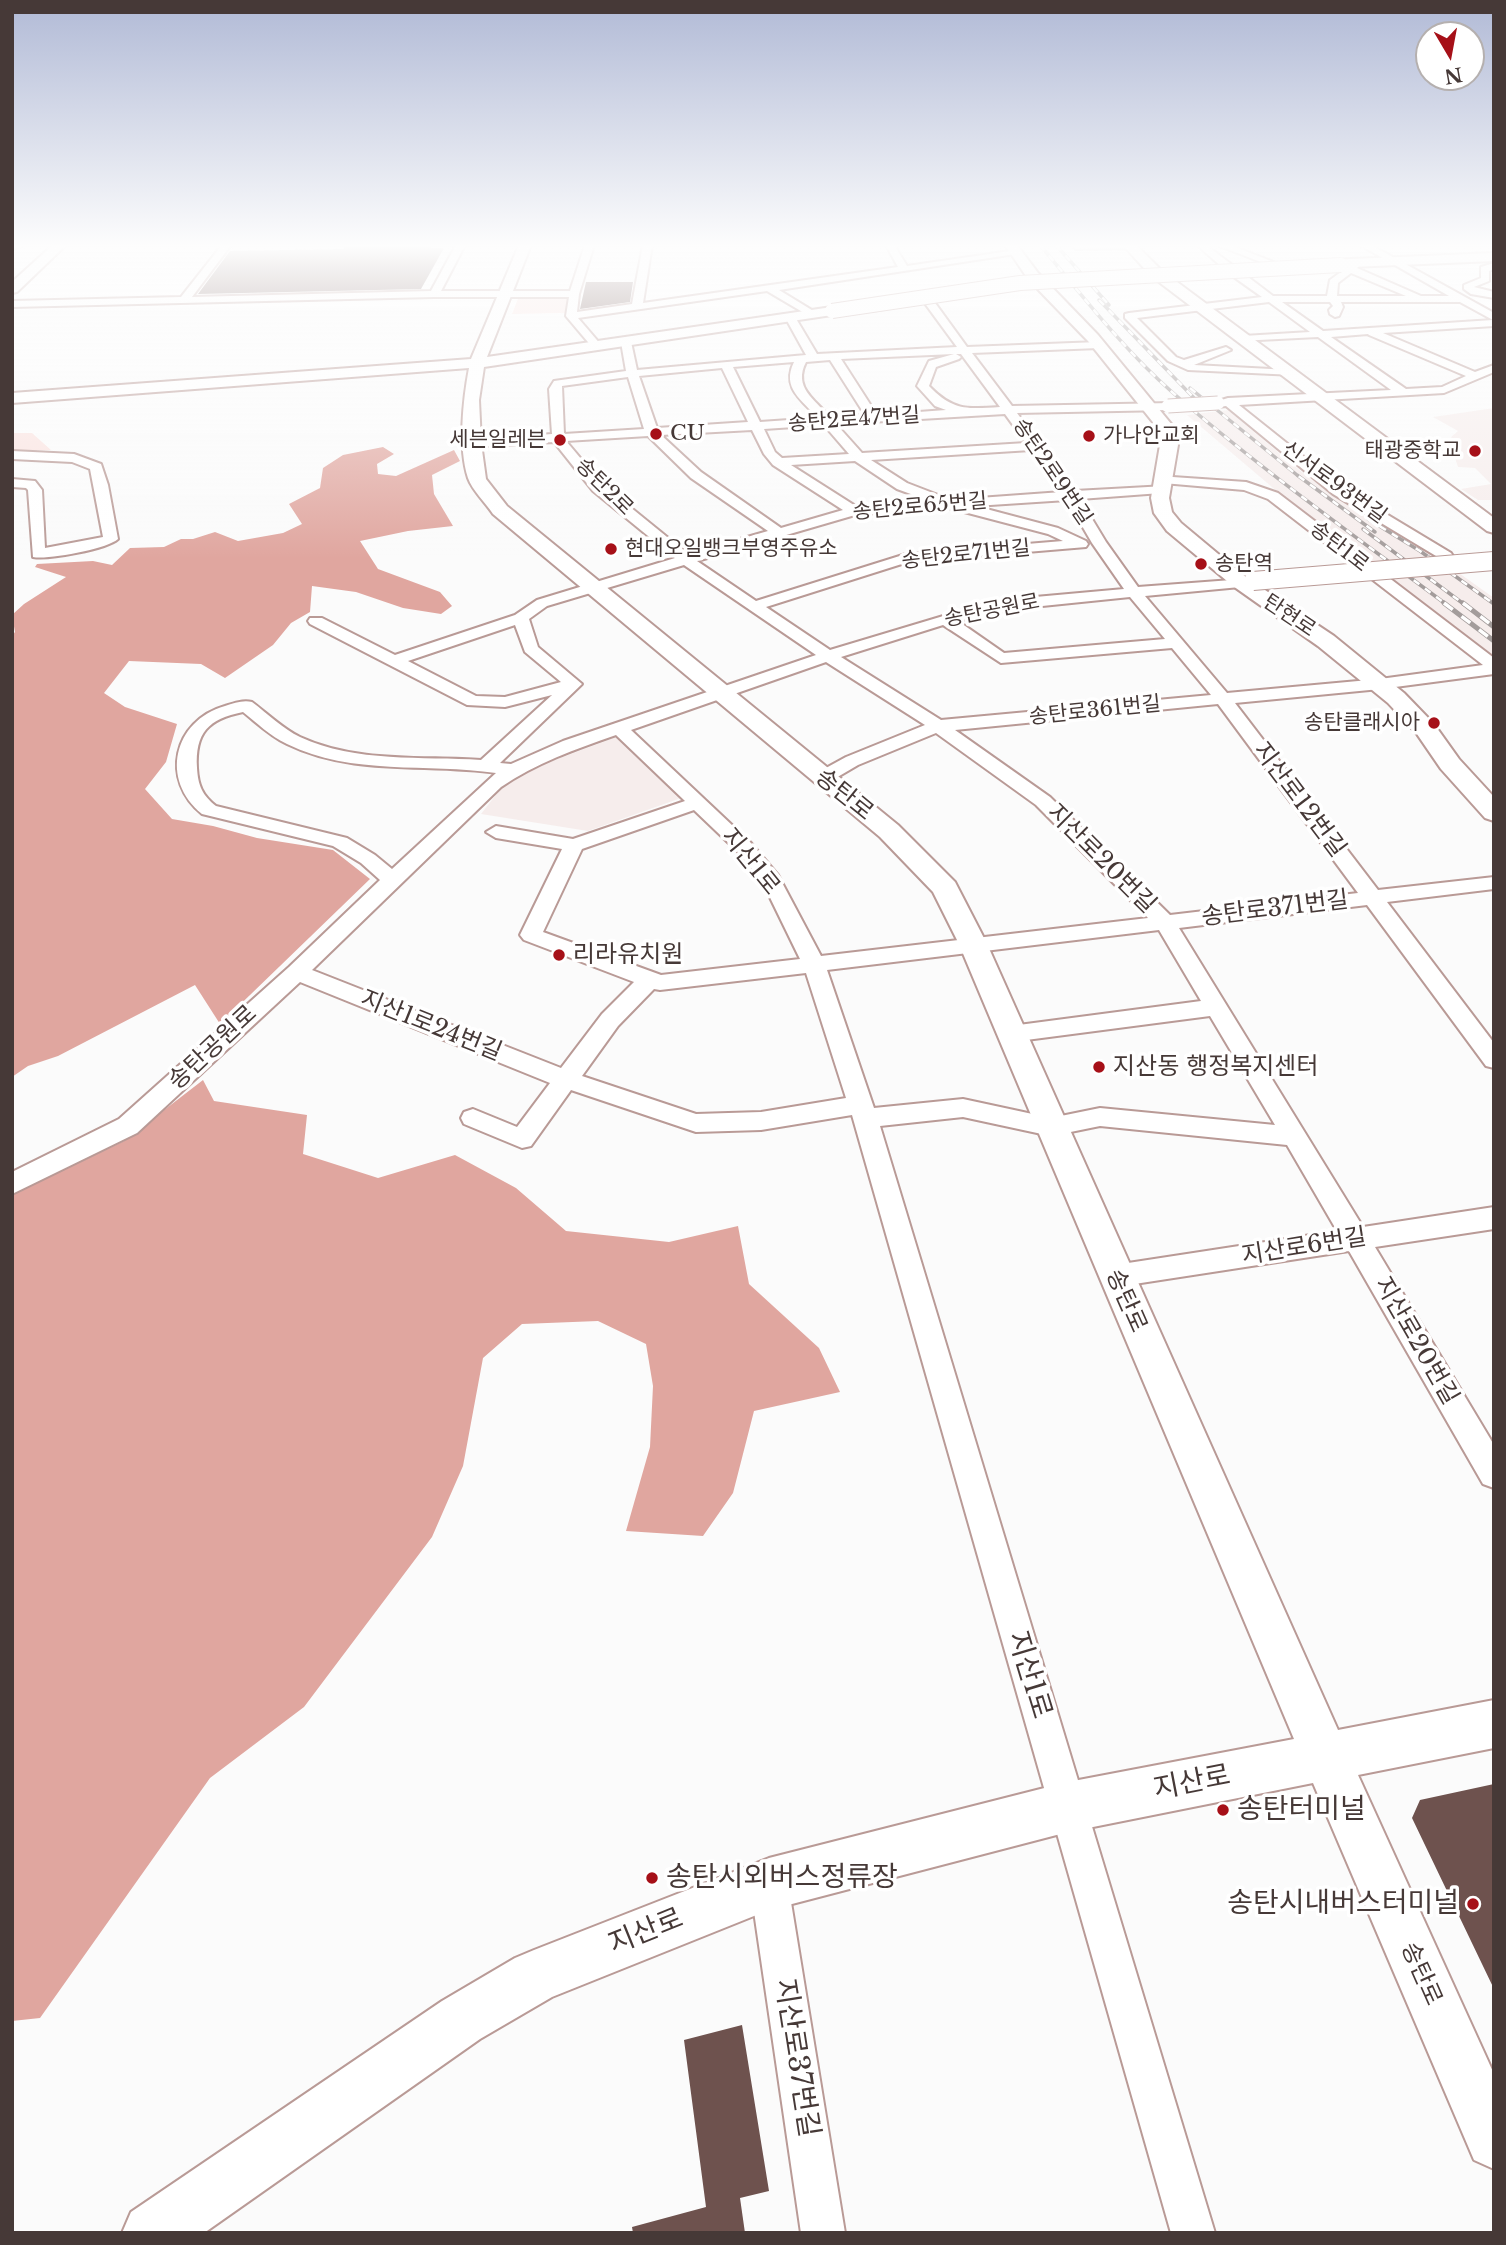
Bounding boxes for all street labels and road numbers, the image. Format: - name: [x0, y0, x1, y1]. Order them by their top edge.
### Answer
- street label: 송탄2로47번길: [787, 403, 921, 437]
- street label: 송탄2로9번길: [1007, 414, 1097, 530]
- street label: 신서로93번길: [1277, 437, 1391, 529]
- street label: 송탄2로: [570, 453, 638, 521]
- street label: 송탄2로65번길: [852, 489, 988, 525]
- street label: 송탄1로: [1305, 516, 1373, 578]
- street label: 송탄2로71번길: [900, 536, 1032, 574]
- street label: 송탄공원로: [942, 589, 1042, 633]
- street label: 탄현로: [1258, 589, 1320, 643]
- street label: 송탄로361번길: [1028, 692, 1162, 730]
- street label: 지산로12번길: [1247, 737, 1351, 863]
- street label: 송탄로: [809, 763, 879, 827]
- street label: 지산로20번길: [1040, 798, 1162, 920]
- street label: 지산1로: [715, 823, 785, 901]
- street label: 송탄로371번길: [1200, 886, 1350, 932]
- street label: 지산1로24번길: [356, 985, 506, 1067]
- street label: 송탄공원로: [163, 1000, 263, 1096]
- street label: 지산로6번길: [1240, 1223, 1368, 1271]
- street label: 송탄로: [1099, 1265, 1153, 1337]
- street label: 지산로20번길: [1368, 1272, 1464, 1410]
- street label: 지산1로: [1000, 1627, 1058, 1723]
- street label: 지산로: [1151, 1759, 1233, 1807]
- street label: 지산로: [604, 1902, 688, 1962]
- street label: 송탄로: [1394, 1938, 1448, 2010]
- street label: 지산로37번길: [767, 1976, 825, 2140]

